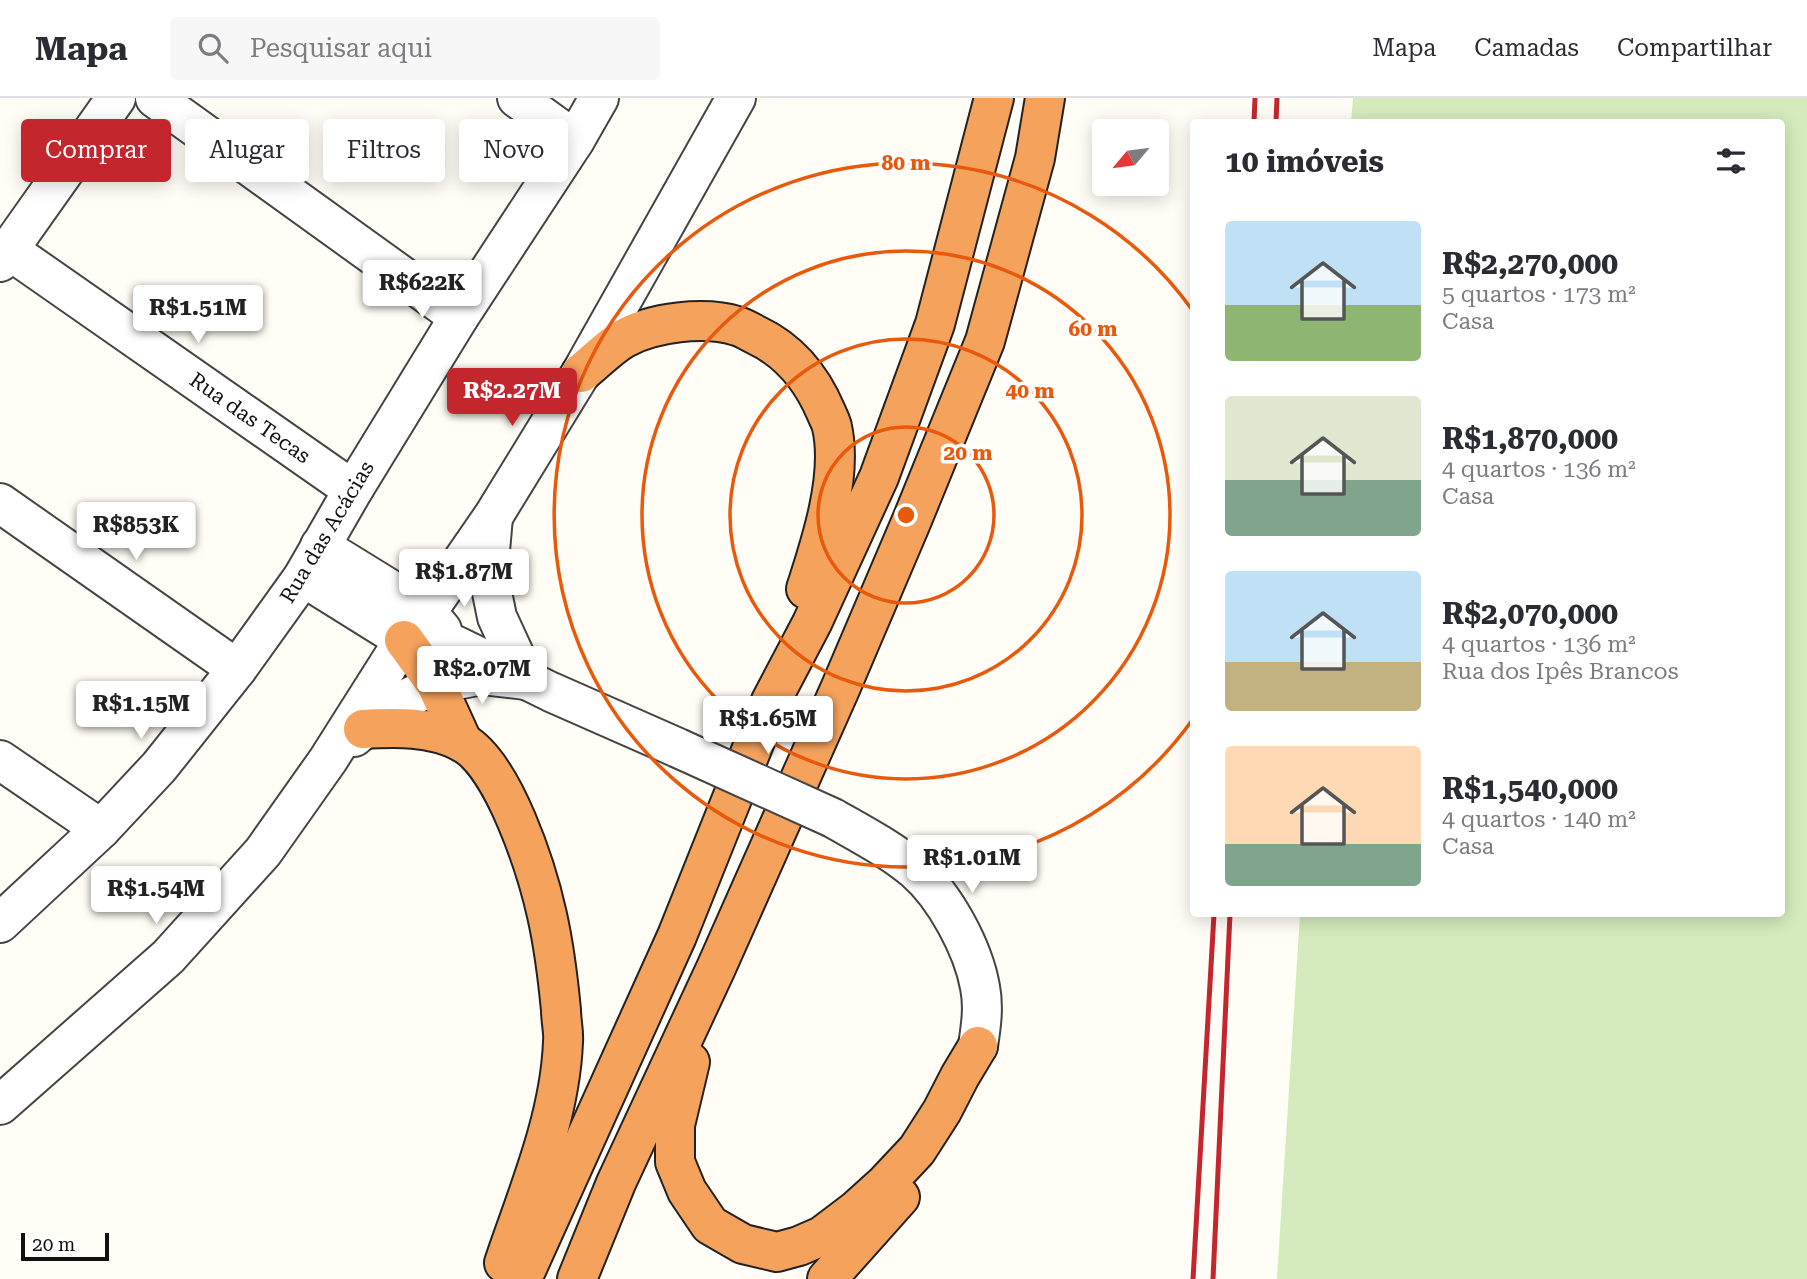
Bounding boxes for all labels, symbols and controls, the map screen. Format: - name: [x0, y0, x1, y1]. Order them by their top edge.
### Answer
- search box: [170, 17, 660, 80]
- text: Mapa: [35, 29, 128, 68]
- icon: search: [194, 29, 232, 67]
- text: Pesquisar aqui: [250, 33, 432, 63]
- text: Mapa: [1372, 34, 1436, 62]
- text: Camadas: [1474, 34, 1579, 62]
- text: Compartilhar: [1617, 34, 1772, 62]
- chip: Comprar: [21, 119, 171, 182]
- chip: Alugar: [185, 119, 309, 182]
- chip: Filtros: [323, 119, 445, 182]
- chip: Novo: [459, 119, 568, 182]
- north arrow: [1092, 119, 1169, 196]
- map controls: [1092, 119, 1169, 196]
- icon: filters: [1712, 142, 1750, 180]
- text: 10 imóveis: [1225, 144, 1384, 179]
- text: 80 m: [881, 151, 931, 175]
- text: R$2,270,000: [1442, 246, 1618, 281]
- icon: home: [1281, 249, 1365, 333]
- pin: R$622K: [365, 260, 479, 320]
- text: R$622K: [379, 269, 465, 296]
- text: 5 quartos · 173 m²: [1442, 281, 1636, 308]
- pin: R$1.51M: [133, 286, 263, 345]
- text: R$1.51M: [149, 294, 247, 321]
- text: Casa: [1442, 308, 1494, 335]
- text: 60 m: [1068, 317, 1118, 341]
- street label: Rua das Tecas: [185, 368, 315, 468]
- pin: R$2.27M: [447, 368, 577, 428]
- text: R$2.27M: [463, 377, 561, 404]
- text: 40 m: [1005, 379, 1055, 403]
- text: R$1,870,000: [1442, 421, 1618, 456]
- icon: home: [1281, 424, 1365, 508]
- text: 20 m: [943, 441, 993, 465]
- text: 4 quartos · 136 m²: [1442, 456, 1636, 483]
- street label: Rua das Acácias: [275, 457, 379, 607]
- text: Casa: [1442, 483, 1494, 510]
- pin: R$853K: [79, 503, 193, 562]
- centre of rings: [894, 503, 918, 527]
- text: R$853K: [93, 511, 179, 538]
- pin: R$1.87M: [399, 550, 529, 609]
- text: R$1.87M: [415, 558, 513, 585]
- text: R$2,070,000: [1442, 596, 1618, 631]
- icon: home: [1281, 599, 1365, 683]
- text: 4 quartos · 136 m²: [1442, 631, 1636, 658]
- pin: R$2.07M: [417, 646, 547, 706]
- text: R$2.07M: [433, 655, 531, 682]
- text: Rua dos Ipês Brancos: [1442, 658, 1679, 685]
- pin: R$1.15M: [76, 682, 206, 741]
- text: R$1.15M: [92, 690, 190, 717]
- pin: R$1.65M: [703, 696, 833, 756]
- text: R$1.65M: [719, 705, 817, 732]
- text: R$1,540,000: [1442, 771, 1618, 806]
- icon: home: [1281, 774, 1365, 858]
- text: 4 quartos · 140 m²: [1442, 806, 1636, 833]
- text: Casa: [1442, 833, 1494, 860]
- pin: R$1.01M: [907, 836, 1037, 895]
- text: R$1.01M: [923, 844, 1021, 871]
- pin: R$1.54M: [91, 866, 221, 926]
- text: R$1.54M: [107, 875, 205, 902]
- scale bar: [21, 1230, 108, 1262]
- text: 20 m: [32, 1233, 75, 1256]

